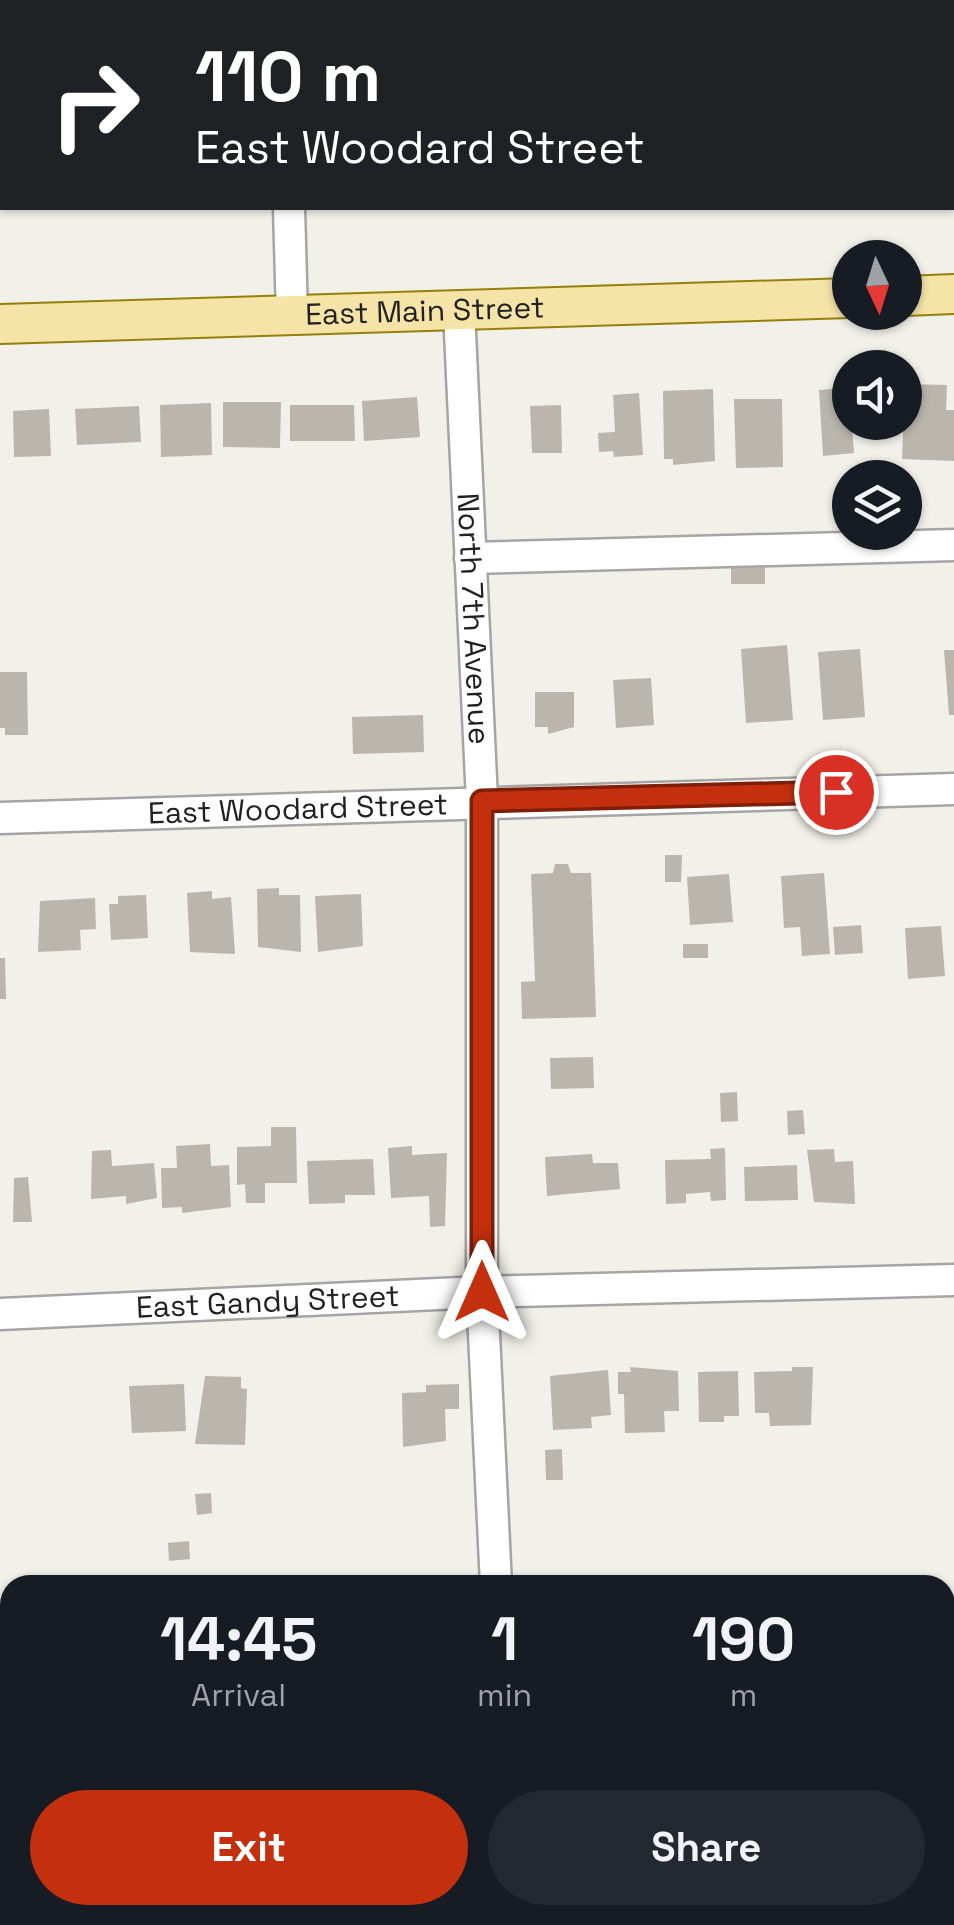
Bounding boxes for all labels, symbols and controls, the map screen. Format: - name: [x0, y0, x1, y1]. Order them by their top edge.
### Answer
- text: 110 m: [195, 32, 381, 121]
- icon: right: [30, 40, 160, 170]
- text: East Woodard Street: [195, 119, 645, 176]
- north arrow: [832, 240, 922, 330]
- map controls: [832, 240, 922, 550]
- street label: East Main Street: [305, 287, 545, 334]
- button: sound: [832, 350, 922, 440]
- button: layers: [832, 460, 922, 550]
- street label: North 7th Avenue: [449, 492, 499, 745]
- pin: [794, 750, 879, 835]
- icon: arrive: [809, 765, 864, 820]
- street label: East Woodard Street: [147, 784, 448, 832]
- position arrow: [430, 1240, 534, 1344]
- street label: East Gandy Street: [135, 1276, 400, 1327]
- text: 14:45: [160, 1601, 317, 1678]
- text: 1: [491, 1601, 518, 1678]
- text: 190: [692, 1601, 795, 1678]
- text: Arrival: [191, 1675, 286, 1715]
- text: min: [477, 1675, 532, 1715]
- text: m: [730, 1675, 757, 1715]
- button: Exit: [30, 1790, 468, 1905]
- button: Share: [488, 1790, 925, 1905]

